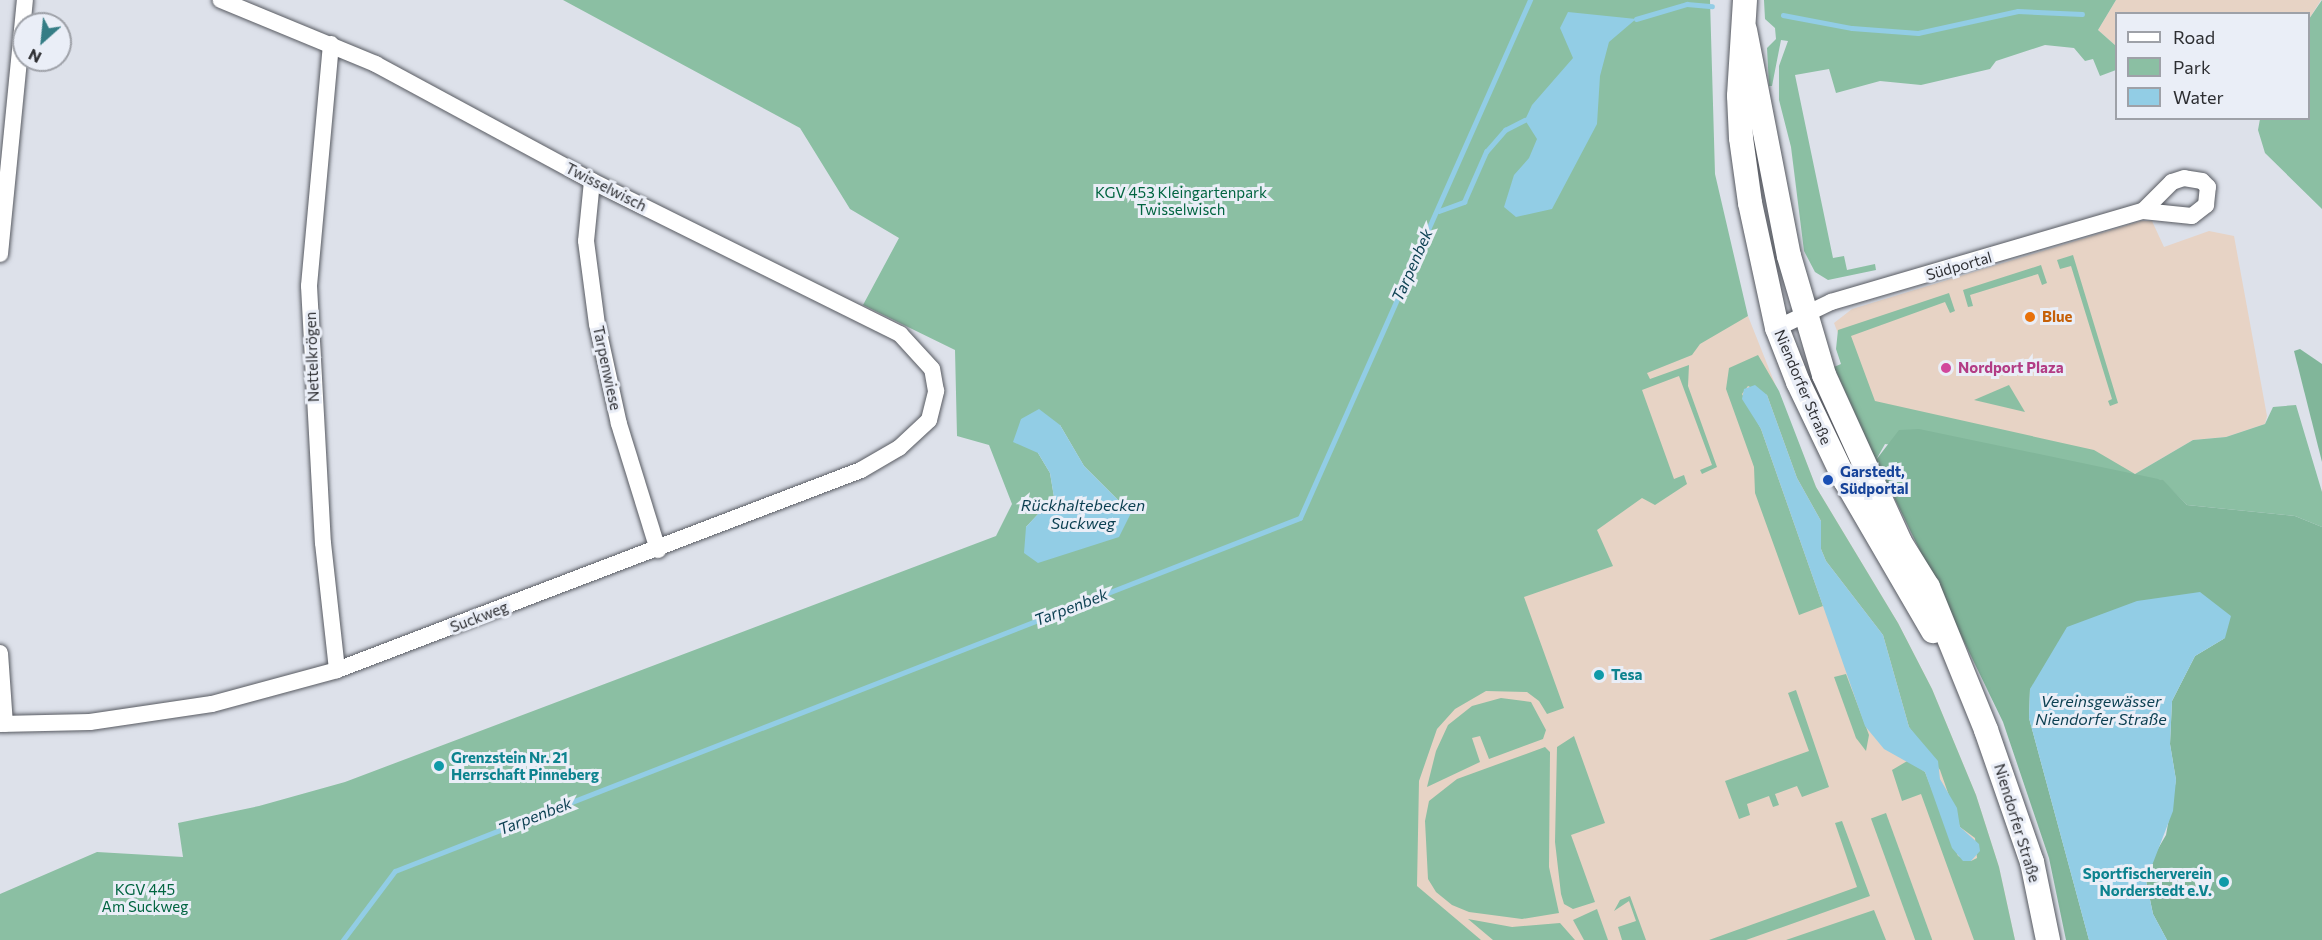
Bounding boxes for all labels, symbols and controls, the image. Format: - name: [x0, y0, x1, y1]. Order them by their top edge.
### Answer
- north arrow: [12, 12, 72, 72]
- legend: [2115, 12, 2310, 120]
- text: Road: [2173, 26, 2215, 48]
- text: N: [25, 46, 44, 68]
- text: Park: [2173, 56, 2211, 78]
- text: Water: [2173, 86, 2224, 108]
- street label: Twisselwisch: [562, 159, 650, 215]
- park label: KGV 453 Kleingartenpark Twisselwisch: [1095, 183, 1267, 218]
- water label: Tarpenbek: [1388, 226, 1436, 304]
- street label: Südportal: [1924, 248, 1994, 284]
- place label: Blue: [2042, 308, 2072, 326]
- marker: Blue: [2023, 310, 2037, 324]
- street label: Nettelkrögen: [301, 312, 323, 402]
- street label: Tarpenwiese: [589, 324, 625, 412]
- street label: Niendorfer Straße: [1771, 327, 1835, 447]
- place label: Nordport Plaza: [1958, 359, 2064, 377]
- marker: Nordport Plaza: [1939, 361, 1953, 375]
- place label: Garstedt, Südportal: [1840, 462, 1909, 497]
- marker: Garstedt, Südportal: [1821, 473, 1835, 487]
- water label: Rückhaltebecken Suckweg: [1021, 495, 1145, 533]
- water label: Tarpenbek: [1031, 584, 1111, 630]
- street label: Suckweg: [448, 598, 510, 636]
- place label: Tesa: [1611, 666, 1642, 684]
- marker: Tesa: [1592, 668, 1606, 682]
- water label: Vereinsgewässer Niendorfer Straße: [2035, 691, 2167, 729]
- place label: Grenzstein Nr. 21 Herrschaft Pinneberg: [451, 748, 599, 783]
- marker: Grenzstein Nr. 21 Herrschaft Pinneberg: [432, 759, 446, 773]
- street label: Niendorfer Straße: [1990, 762, 2044, 884]
- water label: Tarpenbek: [495, 793, 575, 839]
- place label: Sportfischerverein Norderstedt e.V.: [2083, 864, 2212, 899]
- marker: Sportfischerverein Norderstedt e.V.: [2217, 875, 2231, 889]
- park label: KGV 445 Am Suckweg: [102, 880, 188, 915]

